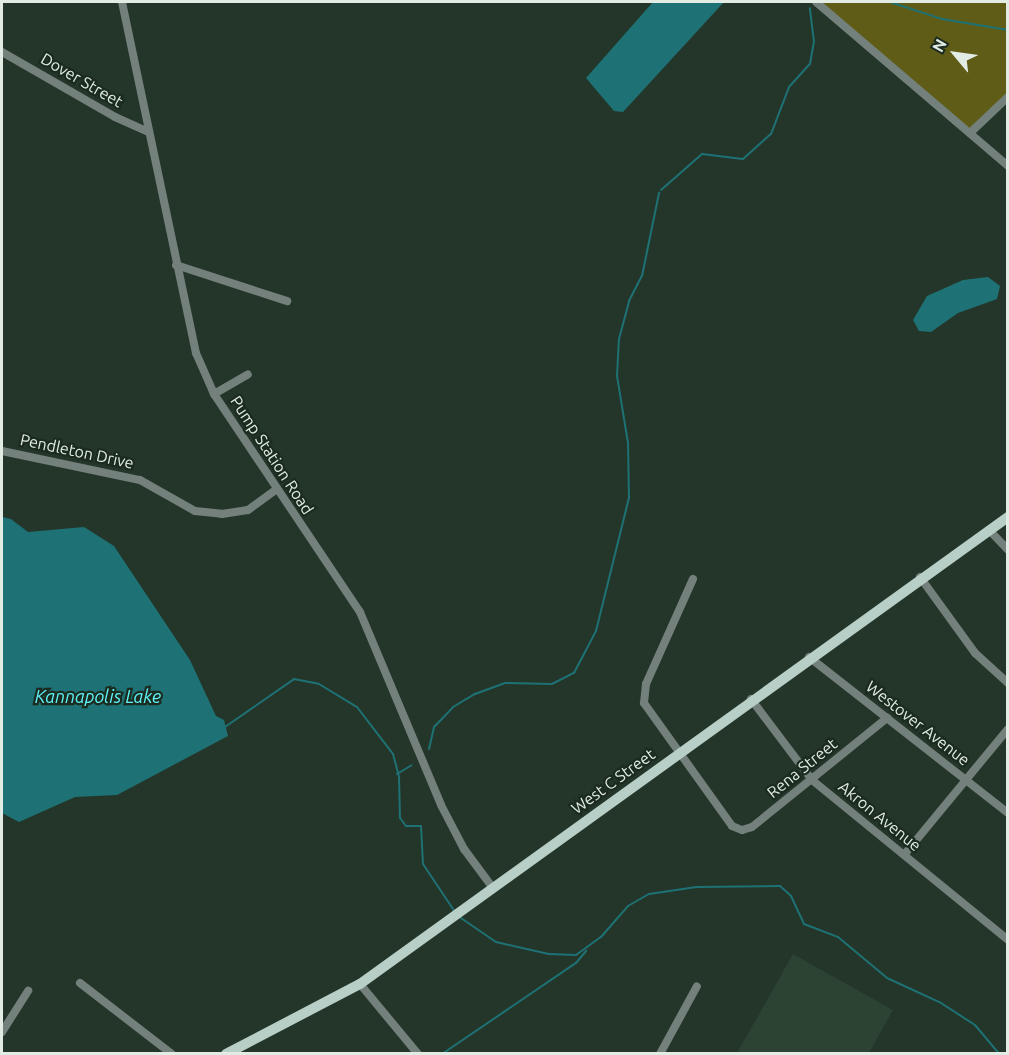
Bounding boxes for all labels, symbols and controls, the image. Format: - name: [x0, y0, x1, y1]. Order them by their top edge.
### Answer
- north arrow: [925, 24, 985, 84]
- text: N: [928, 36, 950, 55]
- street label: Dover Street: [38, 49, 126, 111]
- street label: Pump Station Road: [226, 392, 318, 518]
- street label: Pendleton Drive: [18, 430, 136, 472]
- street label: Westover Avenue: [862, 677, 974, 769]
- water label: Kannapolis Lake: [35, 685, 161, 707]
- street label: Rena Street: [763, 734, 841, 802]
- street label: West C Street: [568, 744, 658, 818]
- street label: Akron Avenue: [835, 777, 925, 855]

